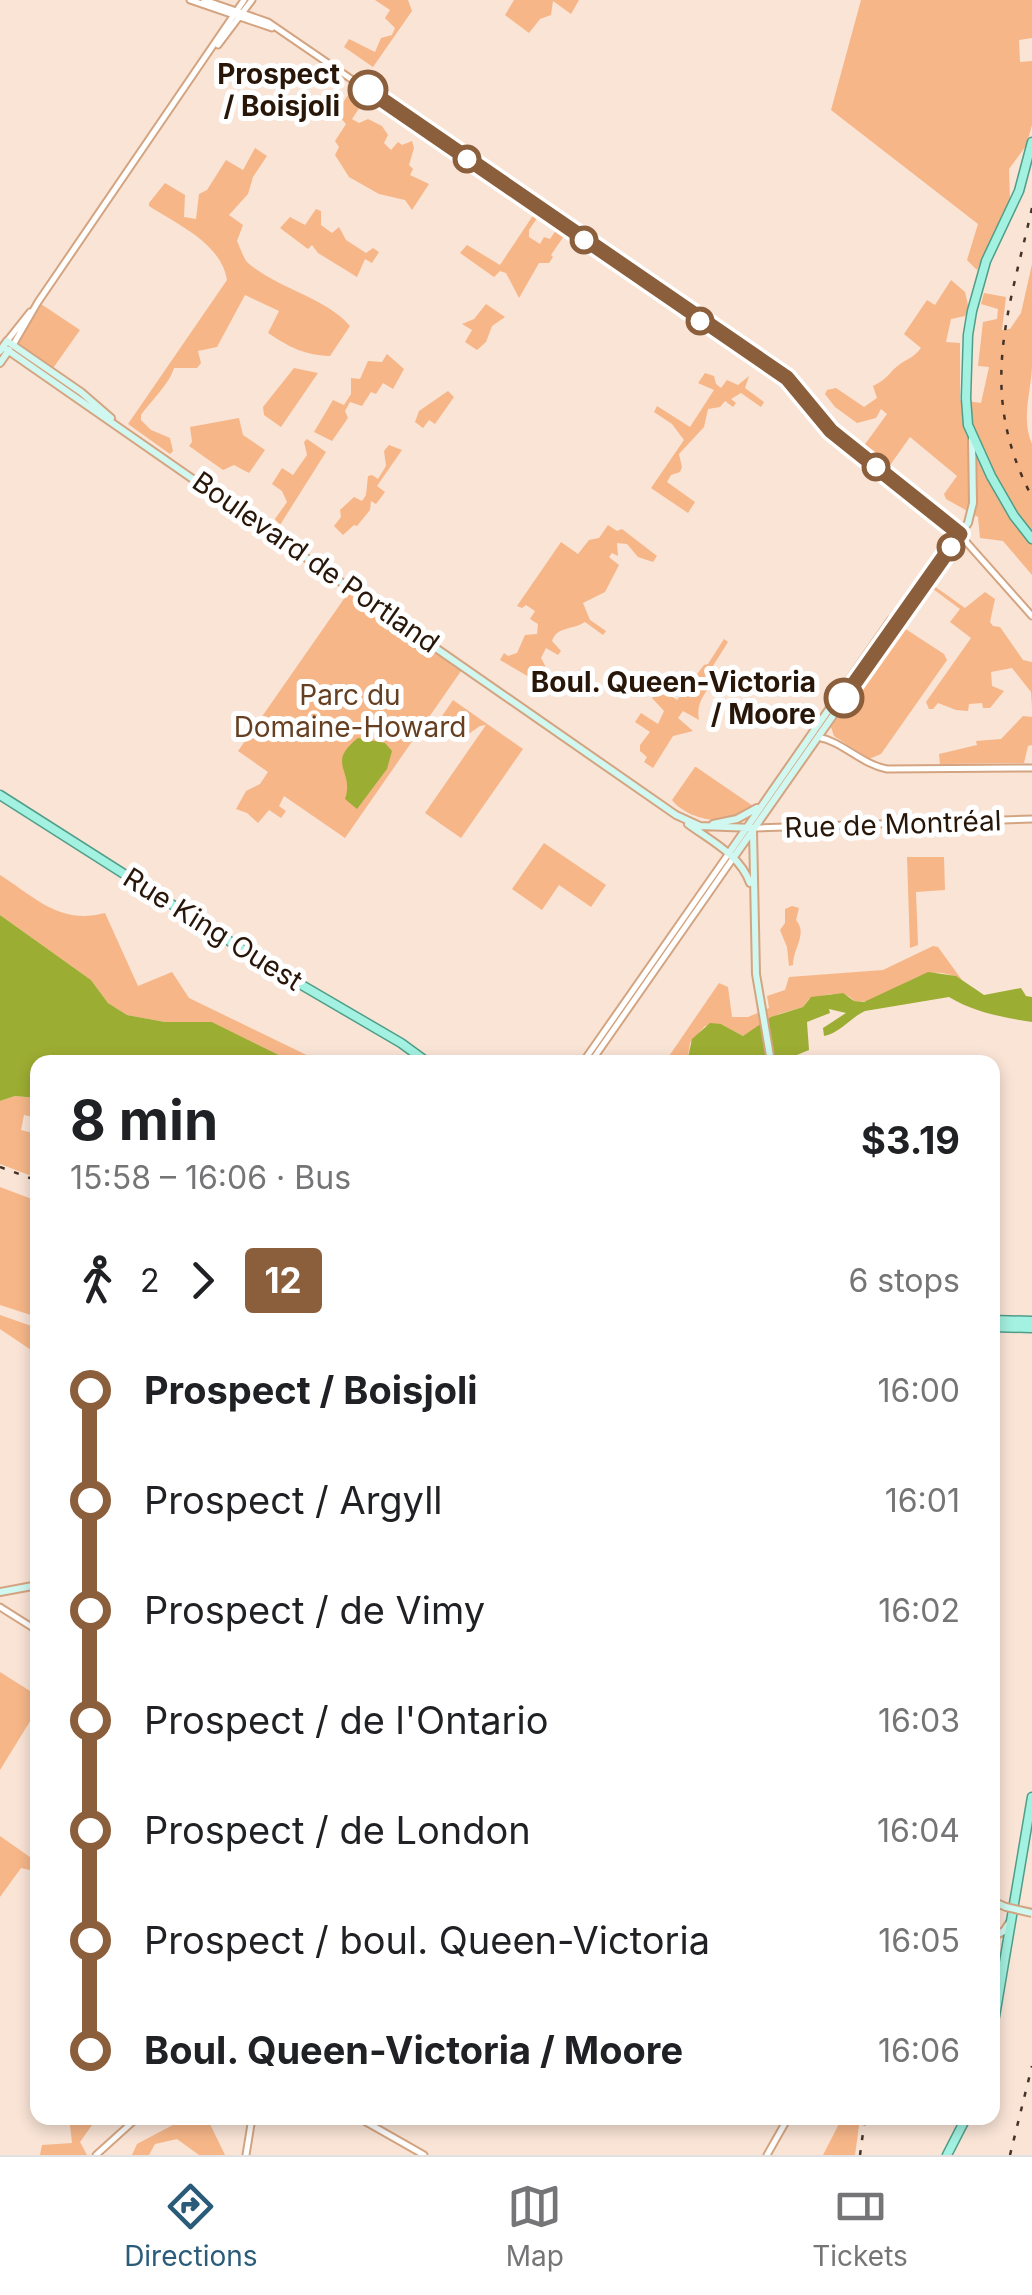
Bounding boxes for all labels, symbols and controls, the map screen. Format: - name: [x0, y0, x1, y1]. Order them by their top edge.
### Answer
- place label: Prospect / Boisjoli: [217, 57, 340, 123]
- marker: Prospect / Boisjoli: [349, 71, 387, 109]
- unlabelled marker: [454, 146, 480, 172]
- unlabelled marker: [571, 227, 597, 253]
- unlabelled marker: [687, 308, 713, 334]
- unlabelled marker: [863, 454, 889, 480]
- street label: Boulevard de Portland: [186, 464, 446, 660]
- unlabelled marker: [938, 534, 964, 560]
- place label: Boul. Queen-Victoria / Moore: [531, 665, 816, 731]
- park label: Parc du Domaine-Howard: [234, 678, 466, 744]
- marker: Boul. Queen-Victoria / Moore: [825, 679, 863, 717]
- street label: Rue de Montréal: [784, 803, 1002, 845]
- street label: Rue King Ouest: [117, 860, 309, 998]
- text: 8 min: [70, 1087, 218, 1153]
- text: $3.19: [861, 1117, 960, 1163]
- text: 15:58 – 16:06 · Bus: [70, 1158, 351, 1197]
- icon: walk: [70, 1253, 125, 1308]
- icon: forward: [175, 1253, 230, 1308]
- text: 12: [265, 1259, 302, 1301]
- text: 2: [140, 1261, 160, 1300]
- text: 6 stops: [848, 1261, 960, 1300]
- text: Prospect / Boisjoli: [144, 1367, 478, 1413]
- text: 16:00: [878, 1371, 960, 1410]
- text: Prospect / Argyll: [144, 1477, 443, 1523]
- text: 16:01: [885, 1481, 960, 1520]
- text: Prospect / de Vimy: [144, 1587, 485, 1633]
- text: 16:02: [878, 1591, 960, 1630]
- text: Prospect / de l'Ontario: [144, 1697, 548, 1743]
- text: 16:03: [878, 1701, 960, 1740]
- text: Prospect / de London: [144, 1807, 531, 1853]
- text: 16:04: [877, 1811, 960, 1850]
- text: Prospect / boul. Queen-Victoria: [144, 1917, 710, 1963]
- text: 16:05: [878, 1921, 960, 1960]
- text: Boul. Queen-Victoria / Moore: [144, 2027, 683, 2073]
- text: 16:06: [878, 2031, 960, 2070]
- tab: Directions: [124, 2179, 258, 2273]
- tab: Map: [506, 2179, 564, 2273]
- tab: Tickets: [812, 2179, 908, 2273]

